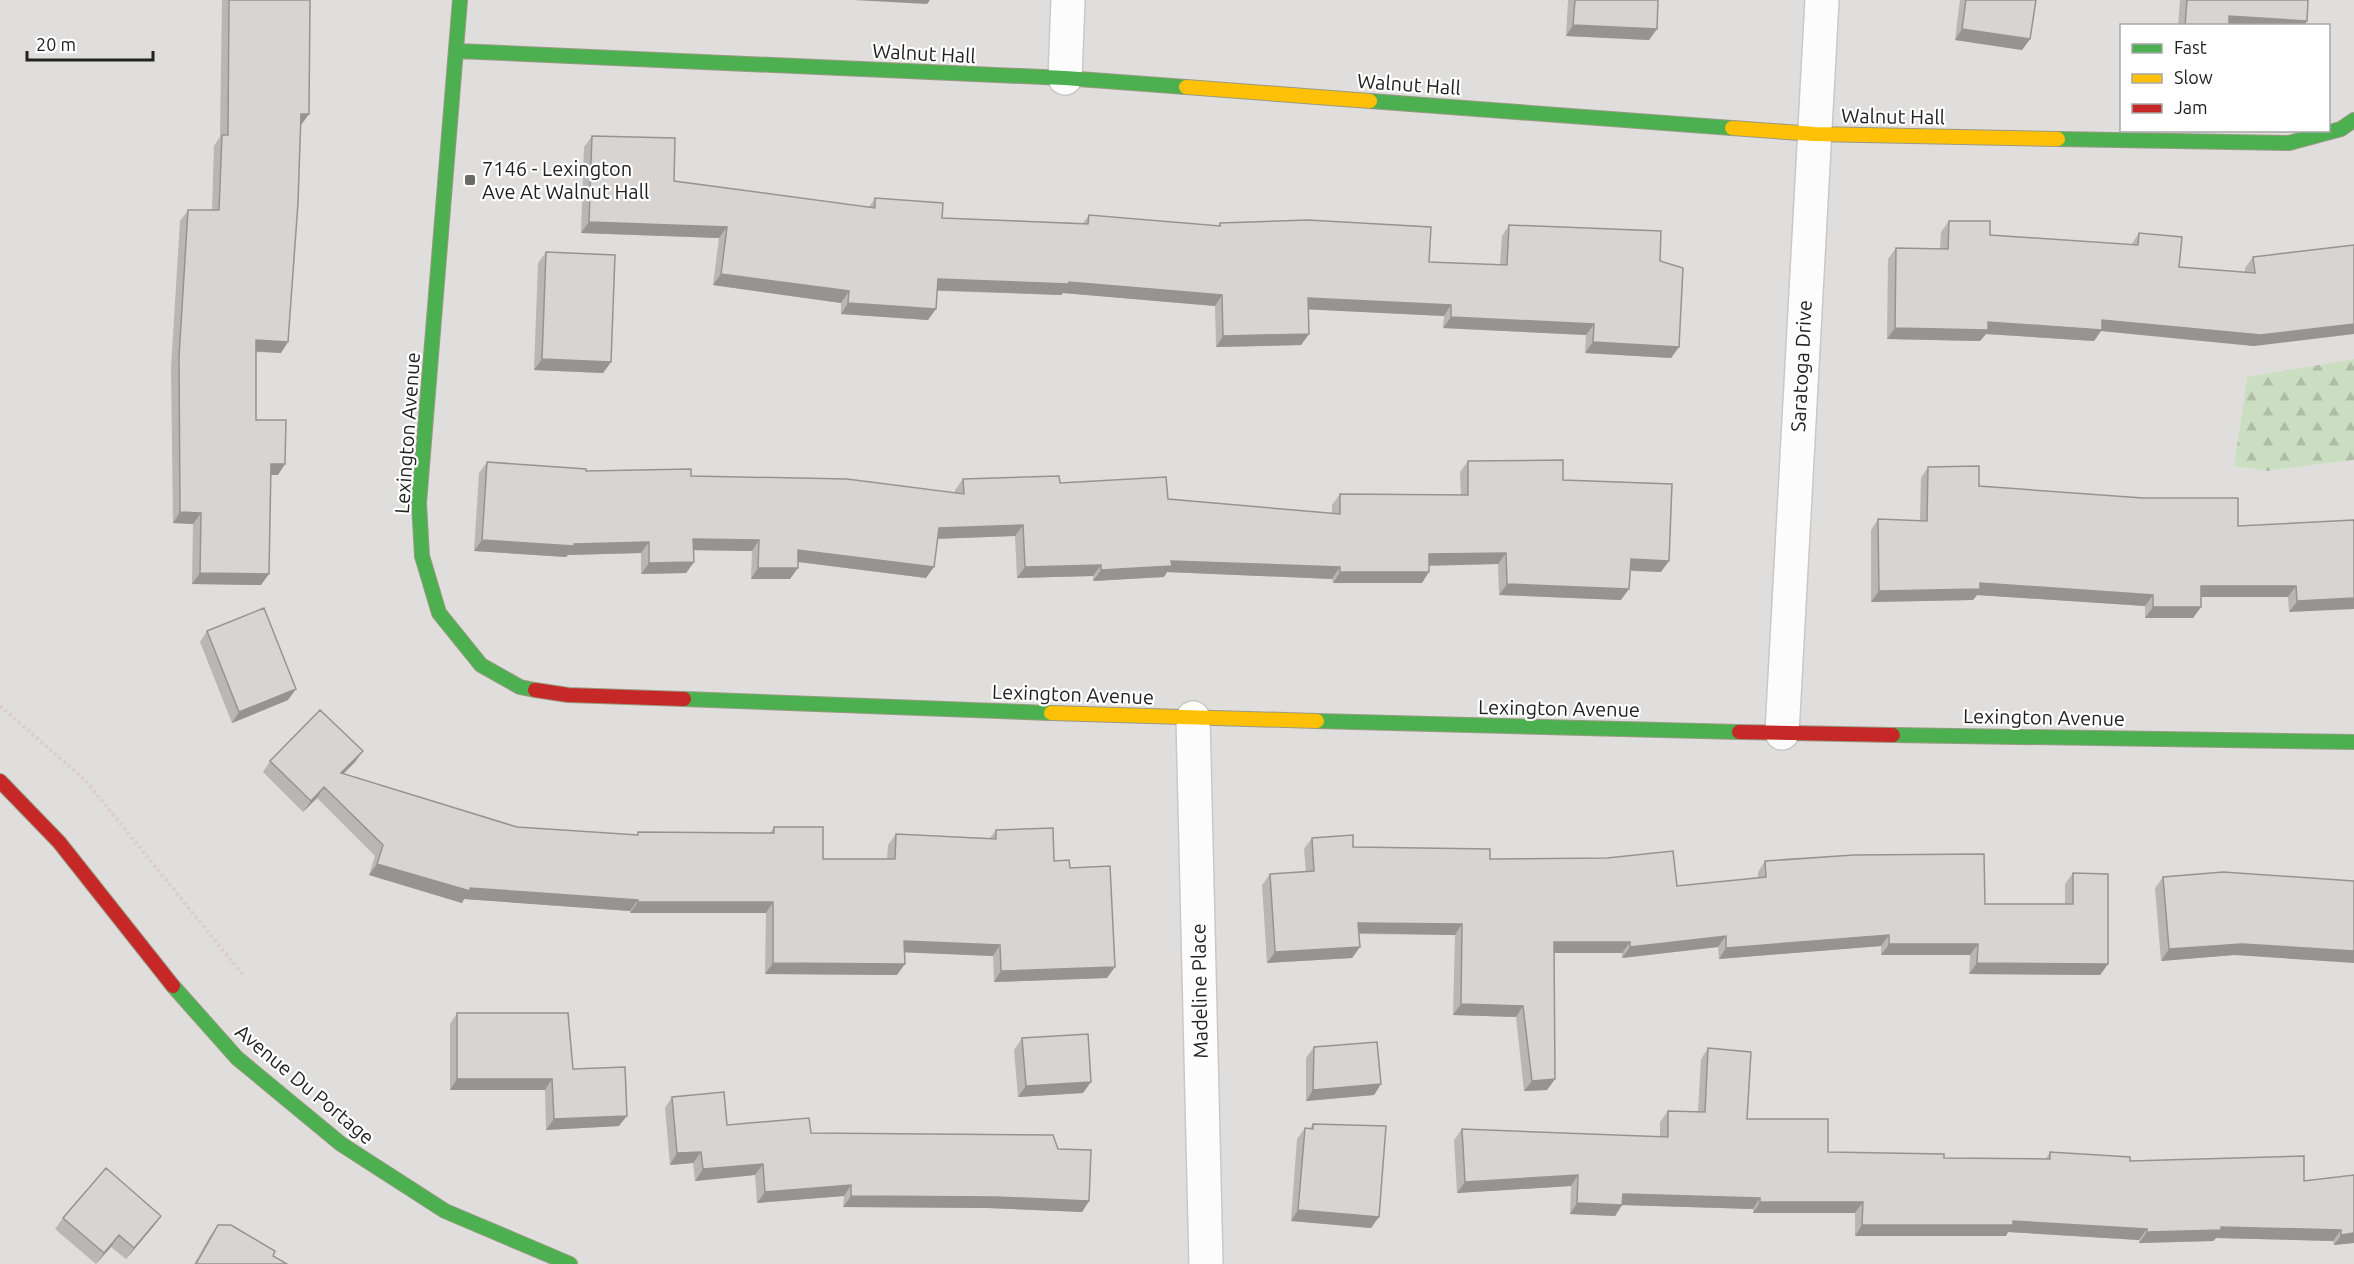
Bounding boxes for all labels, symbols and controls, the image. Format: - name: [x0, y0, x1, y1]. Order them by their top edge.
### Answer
- scale bar: [27, 24, 153, 62]
- legend: [2120, 24, 2330, 132]
- text: 20 m: [36, 34, 76, 54]
- text: Fast: [2174, 37, 2207, 57]
- street label: Walnut Hall: [872, 39, 976, 67]
- text: Slow: [2174, 67, 2213, 87]
- street label: Walnut Hall: [1357, 69, 1461, 99]
- text: Jam: [2174, 97, 2208, 117]
- street label: Walnut Hall: [1841, 104, 1945, 128]
- place label: 7146 - Lexington Ave At Walnut Hall: [482, 157, 649, 203]
- marker: 7146 - Lexington Ave At Walnut Hall: [463, 173, 477, 187]
- street label: Saratoga Drive: [1786, 300, 1816, 432]
- street label: Lexington Avenue: [390, 351, 424, 515]
- street label: Lexington Avenue: [992, 680, 1154, 708]
- street label: Lexington Avenue: [1478, 695, 1640, 721]
- street label: Lexington Avenue: [1963, 704, 2125, 730]
- street label: Madeline Place: [1186, 923, 1212, 1059]
- street label: Avenue Du Portage: [231, 1019, 379, 1149]

